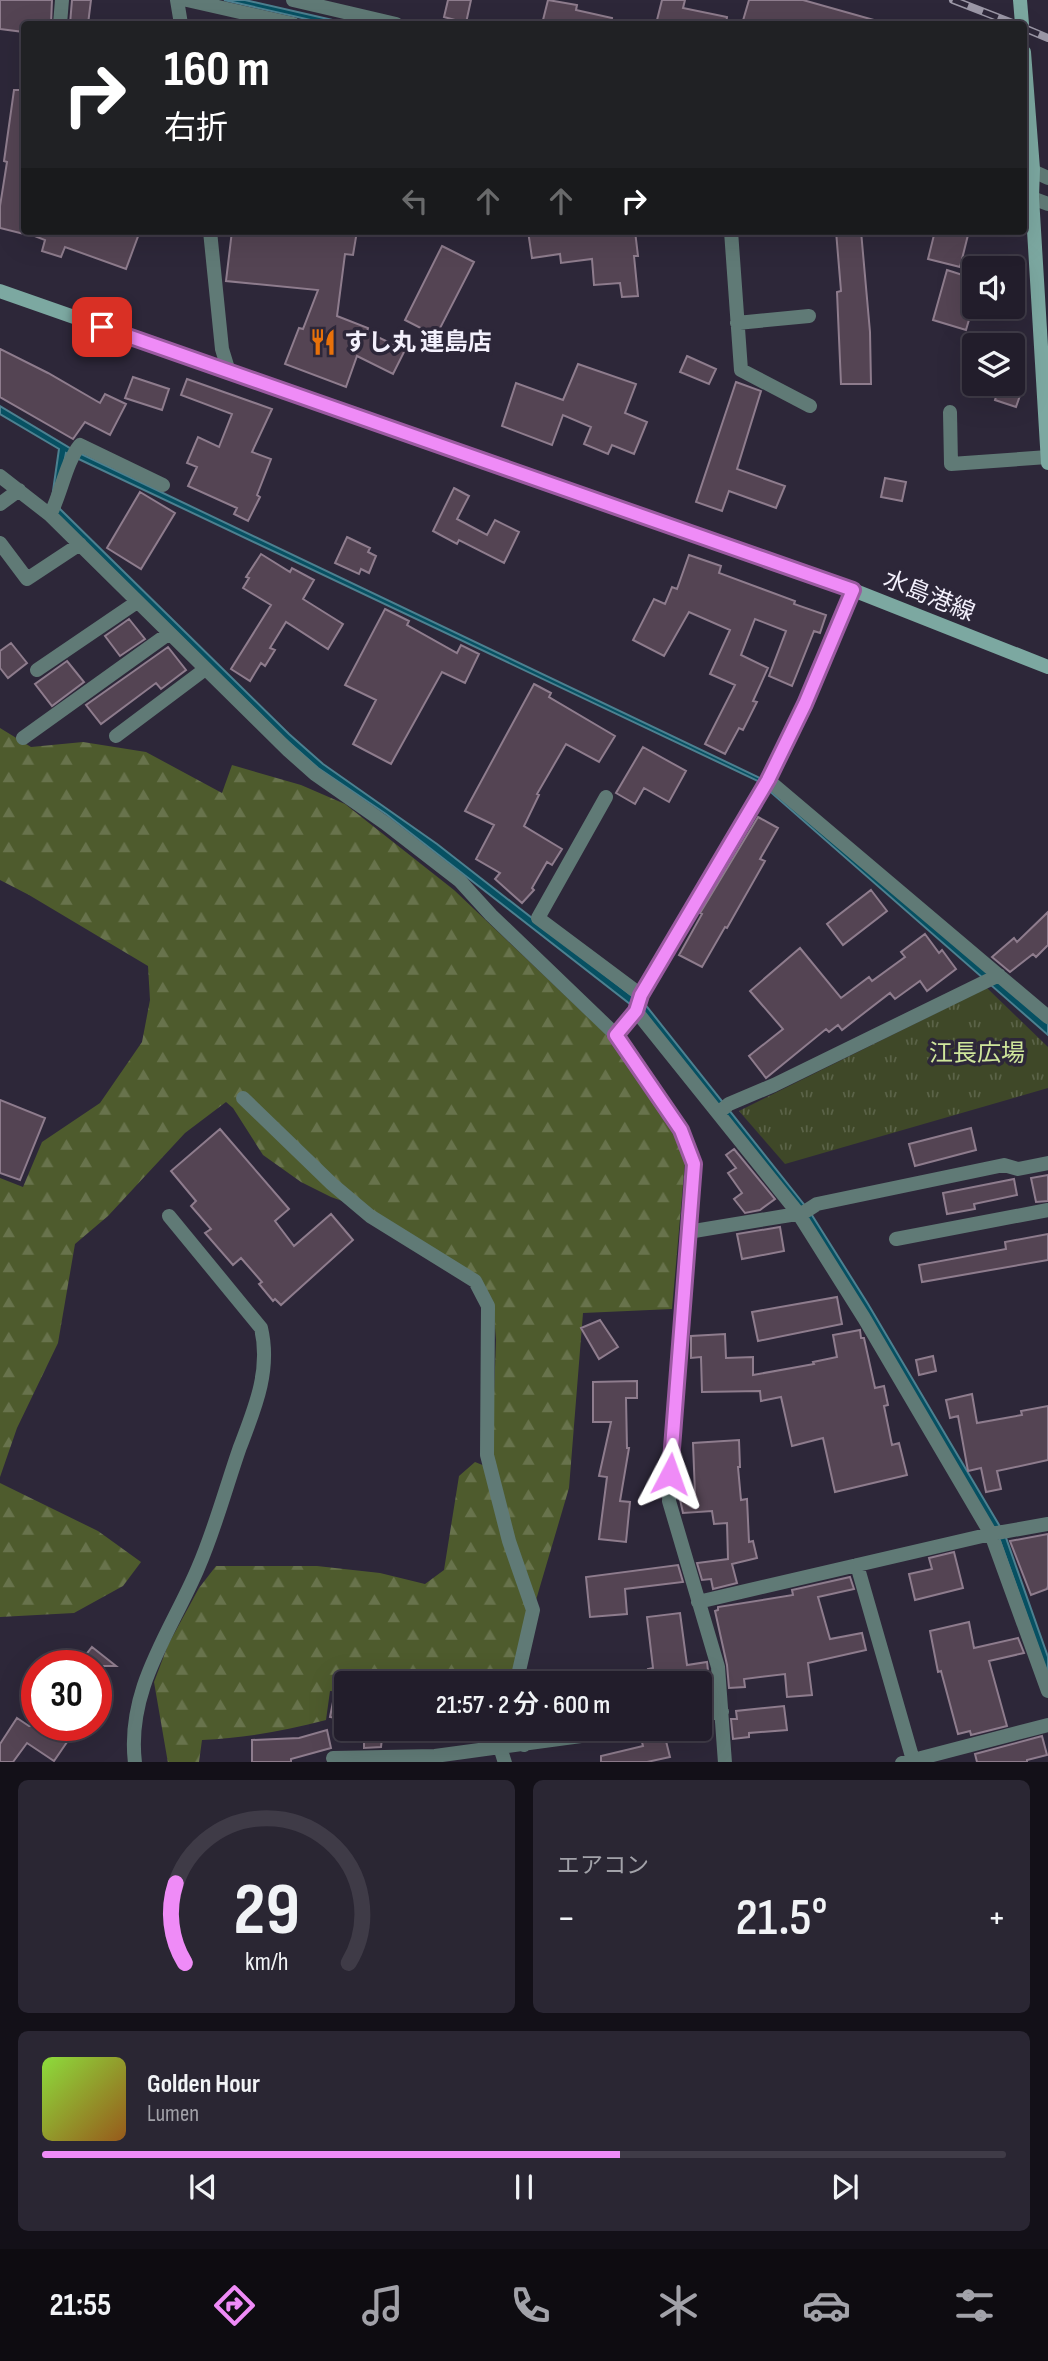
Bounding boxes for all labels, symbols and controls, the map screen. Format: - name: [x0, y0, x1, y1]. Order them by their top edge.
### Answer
- text: 160 m: [164, 41, 270, 100]
- icon: right: [49, 49, 140, 140]
- text: 右折: [164, 109, 228, 148]
- icon: left: [396, 182, 434, 220]
- icon: ahead: [469, 182, 507, 220]
- icon: ahead: [542, 182, 580, 220]
- icon: right: [615, 182, 653, 220]
- map controls: [962, 256, 1025, 396]
- button: sound: [962, 256, 1025, 319]
- pin: [72, 297, 132, 357]
- icon: arrive: [83, 308, 121, 346]
- restaurant icon: すし丸 連島店: [308, 327, 338, 357]
- place label: すし丸 連島店: [344, 328, 492, 357]
- button: layers: [962, 333, 1025, 396]
- street label: 水島港線: [879, 565, 979, 627]
- park label: 江長広場: [929, 1039, 1025, 1068]
- position arrow: [633, 1437, 707, 1511]
- speed limit sign: 30: [21, 1650, 112, 1741]
- text: 21:57 · 2 分 · 600 m: [436, 1690, 610, 1721]
- text: エアコン: [557, 1852, 649, 1880]
- text: 29: [233, 1867, 300, 1955]
- text: 21.5°: [736, 1887, 827, 1950]
- text: −: [557, 1896, 576, 1941]
- text: +: [987, 1896, 1006, 1941]
- text: km/h: [245, 1946, 288, 1977]
- text: Golden Hour: [147, 2069, 260, 2100]
- text: Lumen: [147, 2100, 199, 2128]
- icon: previous: [184, 2168, 222, 2206]
- icon: pause: [505, 2168, 543, 2206]
- icon: next: [826, 2168, 864, 2206]
- icon: directions: [210, 2281, 259, 2330]
- icon: music: [358, 2281, 407, 2330]
- icon: phone: [506, 2281, 555, 2330]
- icon: climate: [654, 2281, 703, 2330]
- icon: car: [802, 2281, 851, 2330]
- icon: filters: [950, 2281, 999, 2330]
- text: 21:55: [49, 2286, 111, 2325]

